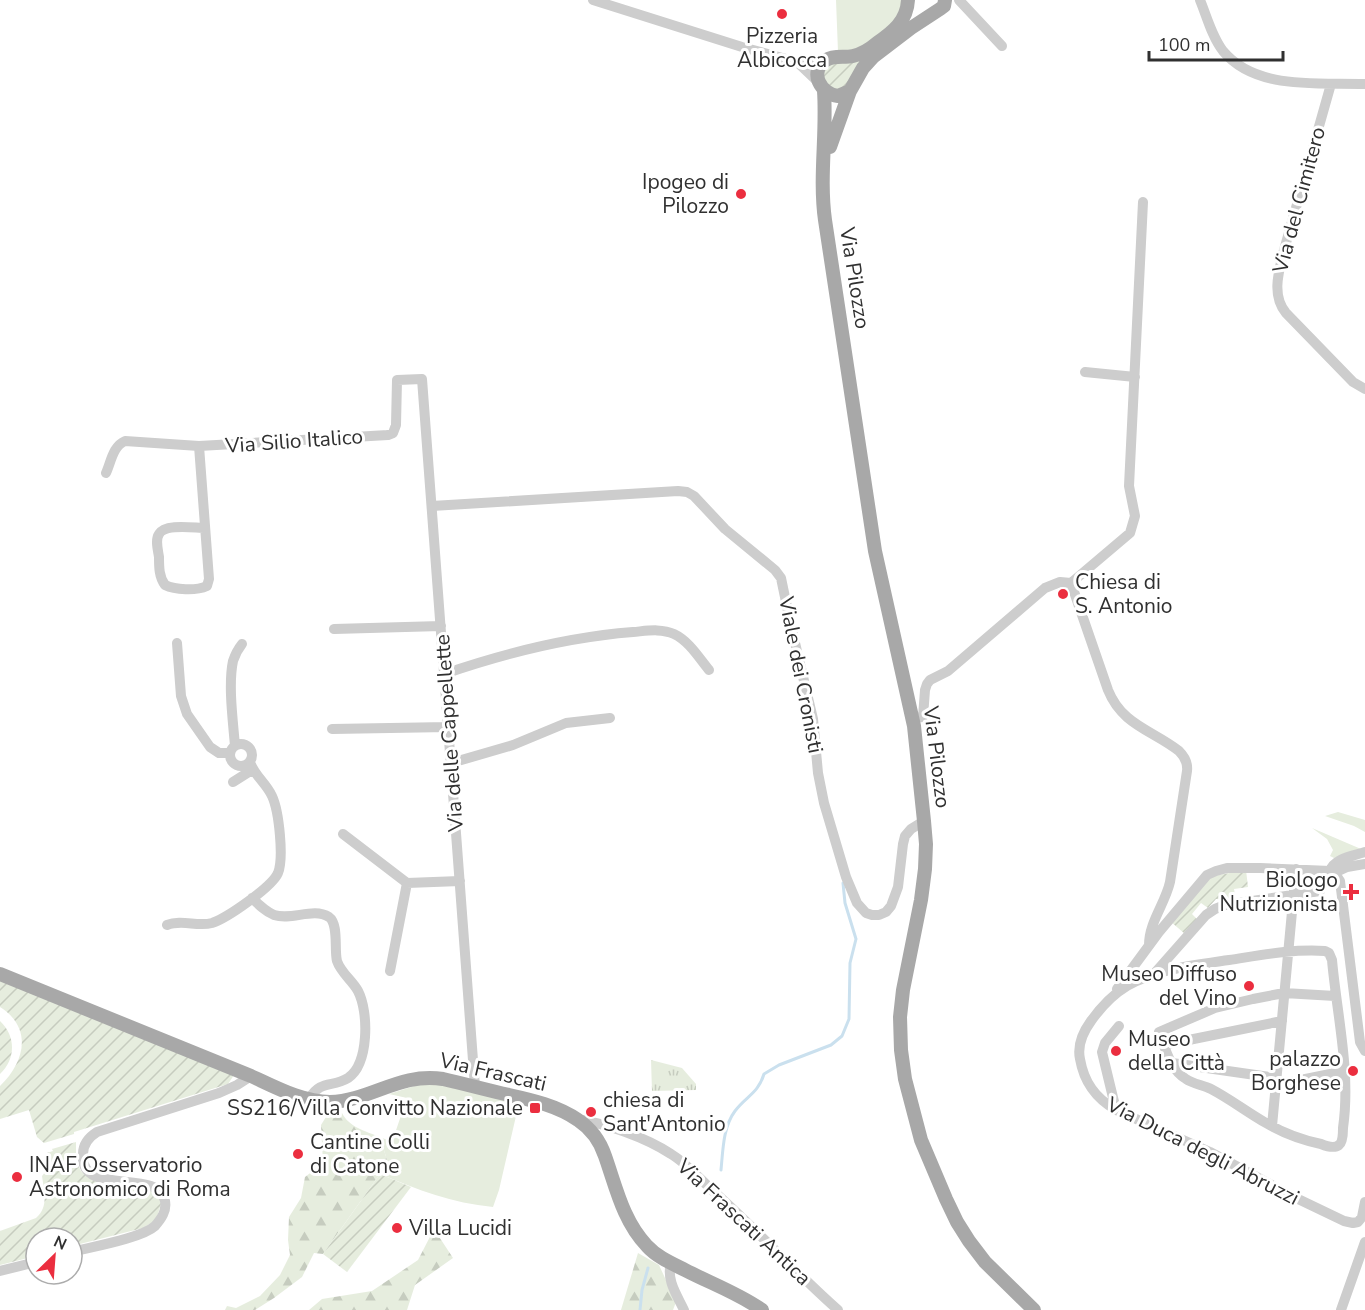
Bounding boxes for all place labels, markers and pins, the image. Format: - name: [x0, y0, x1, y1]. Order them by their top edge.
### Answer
- marker: Pizzeria Albicocca: [775, 7, 789, 21]
- place label: Pizzeria Albicocca: [737, 22, 827, 74]
- place label: Ipogeo di Pilozzo: [642, 168, 729, 220]
- marker: Ipogeo di Pilozzo: [734, 187, 748, 201]
- place label: Chiesa di S. Antonio: [1075, 568, 1173, 620]
- marker: Chiesa di S. Antonio: [1056, 587, 1070, 601]
- place label: Biologo Nutrizionista: [1219, 866, 1338, 918]
- marker: Biologo Nutrizionista: [1342, 883, 1360, 901]
- place label: Museo Diffuso del Vino: [1101, 960, 1237, 1012]
- marker: Museo Diffuso del Vino: [1242, 979, 1256, 993]
- place label: Museo della Città: [1128, 1025, 1225, 1077]
- marker: Museo della Città: [1109, 1044, 1123, 1058]
- place label: palazzo Borghese: [1251, 1045, 1341, 1097]
- marker: palazzo Borghese: [1346, 1064, 1360, 1078]
- place label: chiesa di Sant'Antonio: [603, 1086, 726, 1138]
- place label: SS216/Villa Convitto Nazionale: [227, 1094, 523, 1122]
- marker: SS216/Villa Convitto Nazionale: [528, 1101, 542, 1115]
- marker: chiesa di Sant'Antonio: [584, 1105, 598, 1119]
- place label: Cantine Colli di Catone: [310, 1128, 430, 1180]
- marker: Cantine Colli di Catone: [291, 1147, 305, 1161]
- place label: INAF Osservatorio Astronomico di Roma: [29, 1151, 231, 1203]
- marker: INAF Osservatorio Astronomico di Roma: [10, 1170, 24, 1184]
- place label: Villa Lucidi: [408, 1214, 512, 1242]
- marker: Villa Lucidi: [390, 1221, 404, 1235]

